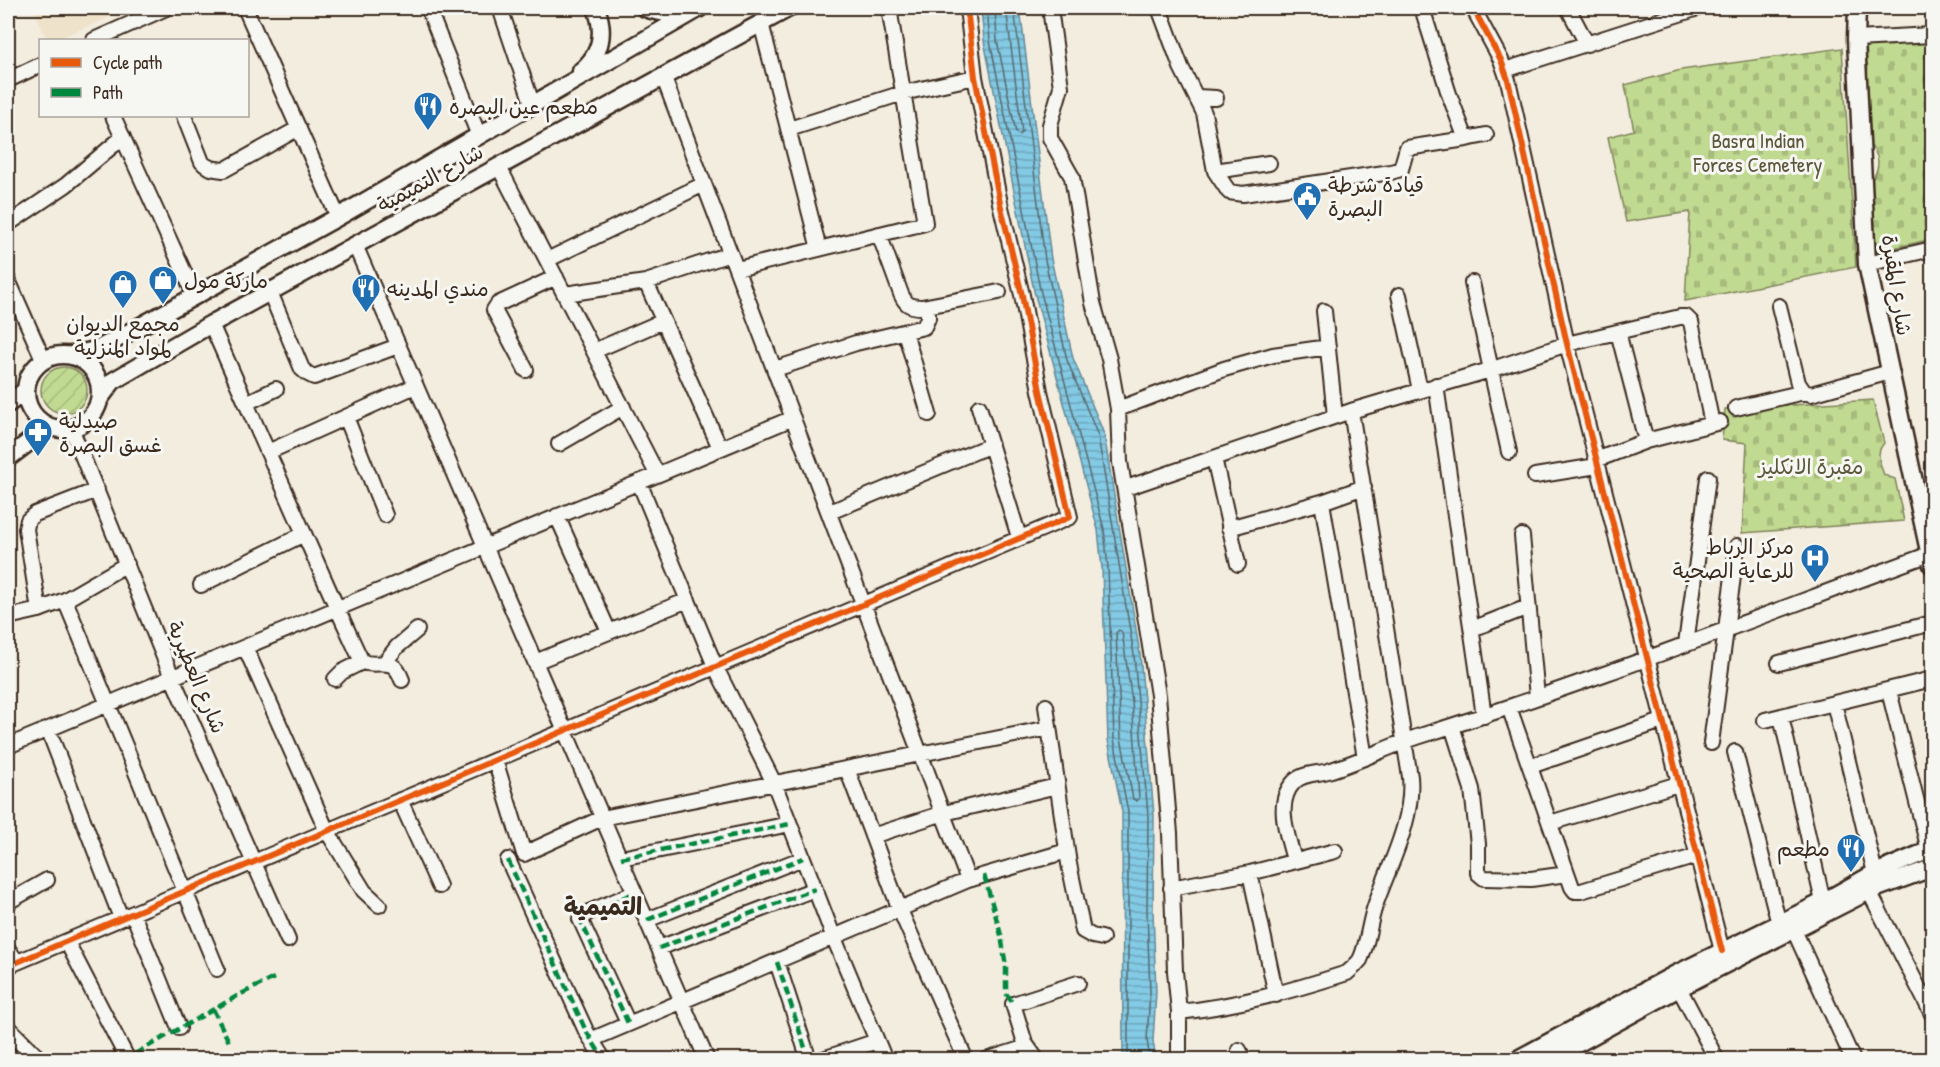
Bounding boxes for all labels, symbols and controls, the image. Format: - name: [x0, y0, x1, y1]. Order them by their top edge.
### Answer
- legend: [39, 39, 249, 117]
- text: Cycle path: [93, 50, 163, 75]
- text: Path: [93, 80, 123, 105]
- restaurant icon: مطعم عين البصره: [412, 90, 444, 132]
- place label: مطعم عين البصره: [449, 92, 598, 123]
- park label: Basra Indian Forces Cemetery: [1693, 126, 1823, 179]
- street label: شارع التميمية: [372, 137, 489, 220]
- place label: قيادة شرطة البصرة: [1328, 170, 1424, 223]
- public building icon: قيادة شرطة البصرة: [1291, 180, 1323, 222]
- street label: شارع المقبرة: [1874, 232, 1919, 338]
- shop icon: ماركة مول: [147, 264, 179, 306]
- place label: ماركة مول: [184, 266, 268, 295]
- shop icon: مجمع الديوان لمواد المنزلية: [107, 268, 139, 310]
- restaurant icon: مندي المدينه: [350, 272, 382, 314]
- place label: مندي المدينه: [387, 274, 489, 304]
- place label: مجمع الديوان لمواد المنزلية: [66, 309, 180, 362]
- place label: صيدلية غسق البصرة: [59, 406, 162, 459]
- pharmacy icon: صيدلية غسق البصرة: [22, 416, 54, 458]
- park label: مقبرة الانكليز: [1757, 452, 1864, 481]
- place label: مركز الرباط للرعاية الصحية: [1673, 532, 1794, 585]
- hospital icon: مركز الرباط للرعاية الصحية: [1799, 542, 1831, 584]
- street label: شارع العطيرية: [159, 616, 234, 738]
- restaurant icon: مطعم: [1835, 832, 1867, 874]
- place label: مطعم: [1777, 834, 1830, 865]
- district label: التميمية: [564, 890, 642, 922]

